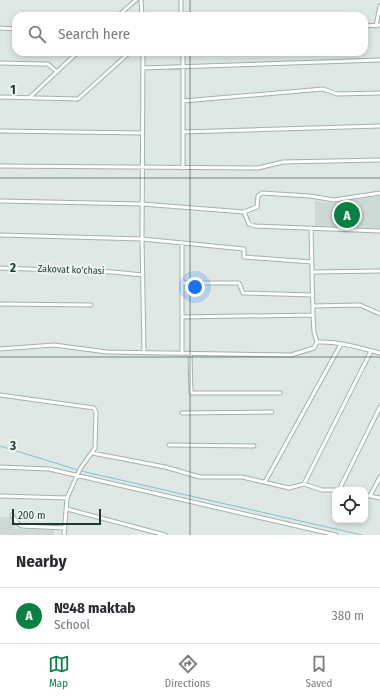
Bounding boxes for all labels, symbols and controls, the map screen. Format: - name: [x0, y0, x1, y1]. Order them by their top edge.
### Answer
- search box: [12, 12, 368, 56]
- icon: search: [26, 23, 48, 45]
- text: Search here: [58, 25, 130, 43]
- text: 1: [10, 82, 16, 97]
- pin: A: [334, 200, 360, 230]
- text: 2: [9, 260, 16, 275]
- street label: Zakovat ko'chasi: [37, 263, 105, 277]
- your location: [185, 277, 205, 297]
- text: 3: [9, 438, 16, 453]
- map controls: [332, 487, 368, 523]
- button: locate: [332, 487, 368, 523]
- scale bar: [12, 507, 101, 526]
- text: 200 m: [18, 509, 45, 522]
- text: Nearby: [16, 551, 67, 572]
- text: №48 maktab: [54, 599, 135, 617]
- text: A: [25, 608, 33, 623]
- text: 380 m: [332, 608, 364, 623]
- text: School: [54, 617, 90, 632]
- tab: Map: [48, 653, 70, 690]
- tab: Directions: [165, 653, 210, 690]
- tab: Saved: [306, 653, 332, 690]

